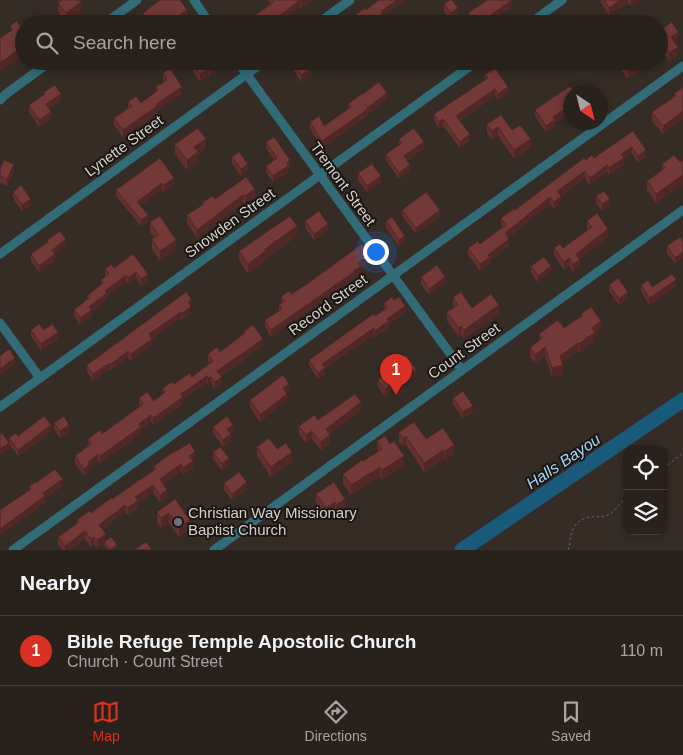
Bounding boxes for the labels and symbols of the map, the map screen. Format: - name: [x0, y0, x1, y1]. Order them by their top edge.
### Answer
- north arrow: [563, 85, 608, 130]
- street label: Lynette Street: [81, 111, 167, 180]
- street label: Tremont Street: [307, 138, 380, 230]
- street label: Snowden Street: [182, 184, 279, 261]
- your location: [363, 239, 389, 265]
- street label: Record Street: [285, 270, 371, 339]
- street label: Count Street: [425, 318, 503, 382]
- pin: 1: [380, 354, 412, 395]
- water label: Halls Bayou: [523, 430, 604, 492]
- place label: Christian Way Missionary Baptist Church: [188, 504, 357, 538]
- marker: Christian Way Missionary Baptist Church: [172, 516, 184, 528]

